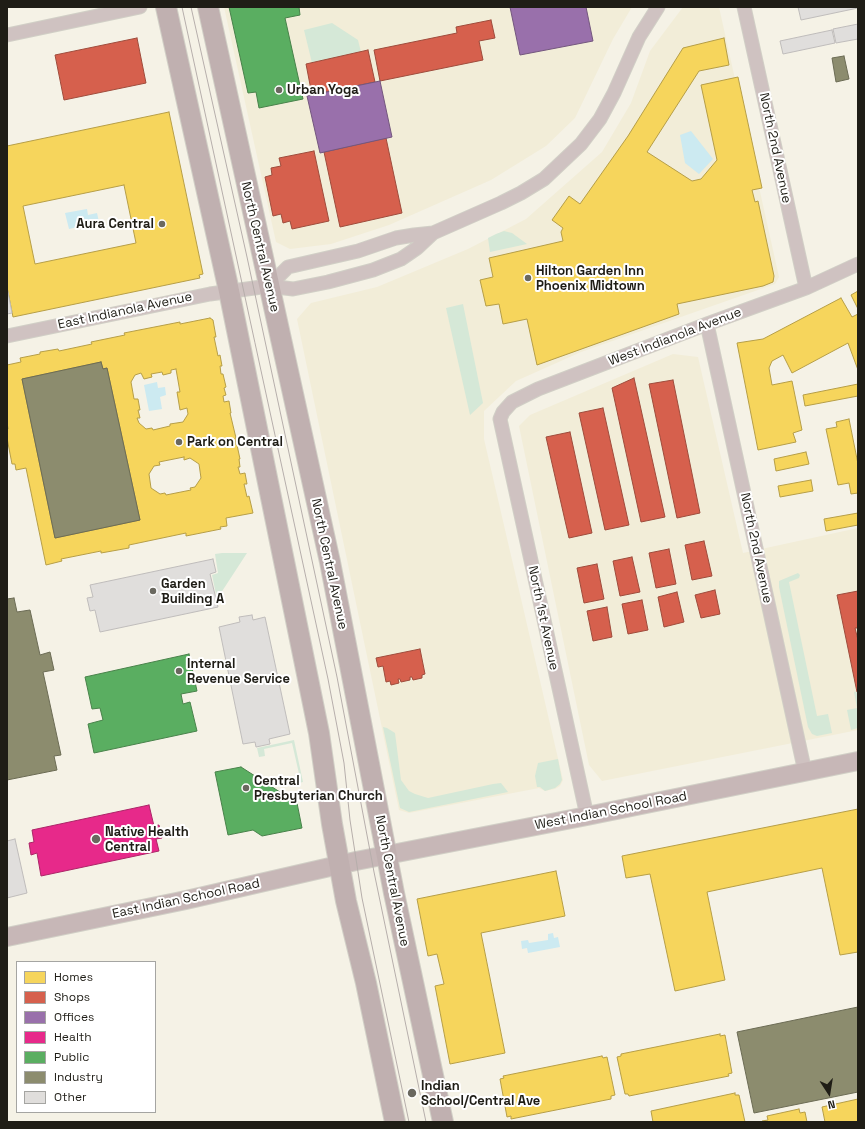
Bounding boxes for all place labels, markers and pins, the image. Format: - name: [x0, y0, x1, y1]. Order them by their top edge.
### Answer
- place label: Urban Yoga: [287, 82, 359, 98]
- marker: Urban Yoga: [274, 85, 284, 95]
- place label: Aura Central: [76, 216, 154, 232]
- marker: Aura Central: [157, 219, 167, 229]
- place label: Hilton Garden Inn Phoenix Midtown: [536, 263, 645, 294]
- marker: Hilton Garden Inn Phoenix Midtown: [523, 273, 533, 283]
- place label: Park on Central: [187, 434, 283, 450]
- marker: Park on Central: [174, 437, 184, 447]
- place label: Garden Building A: [161, 576, 224, 607]
- marker: Garden Building A: [148, 586, 158, 596]
- place label: Internal Revenue Service: [187, 656, 290, 687]
- marker: Internal Revenue Service: [174, 666, 184, 676]
- place label: Central Presbyterian Church: [254, 773, 383, 804]
- marker: Central Presbyterian Church: [241, 783, 251, 793]
- place label: Native Health Central: [105, 824, 189, 855]
- marker: Native Health Central: [90, 833, 102, 845]
- place label: Indian School/Central Ave: [421, 1078, 540, 1109]
- marker: Indian School/Central Ave: [406, 1087, 418, 1099]

